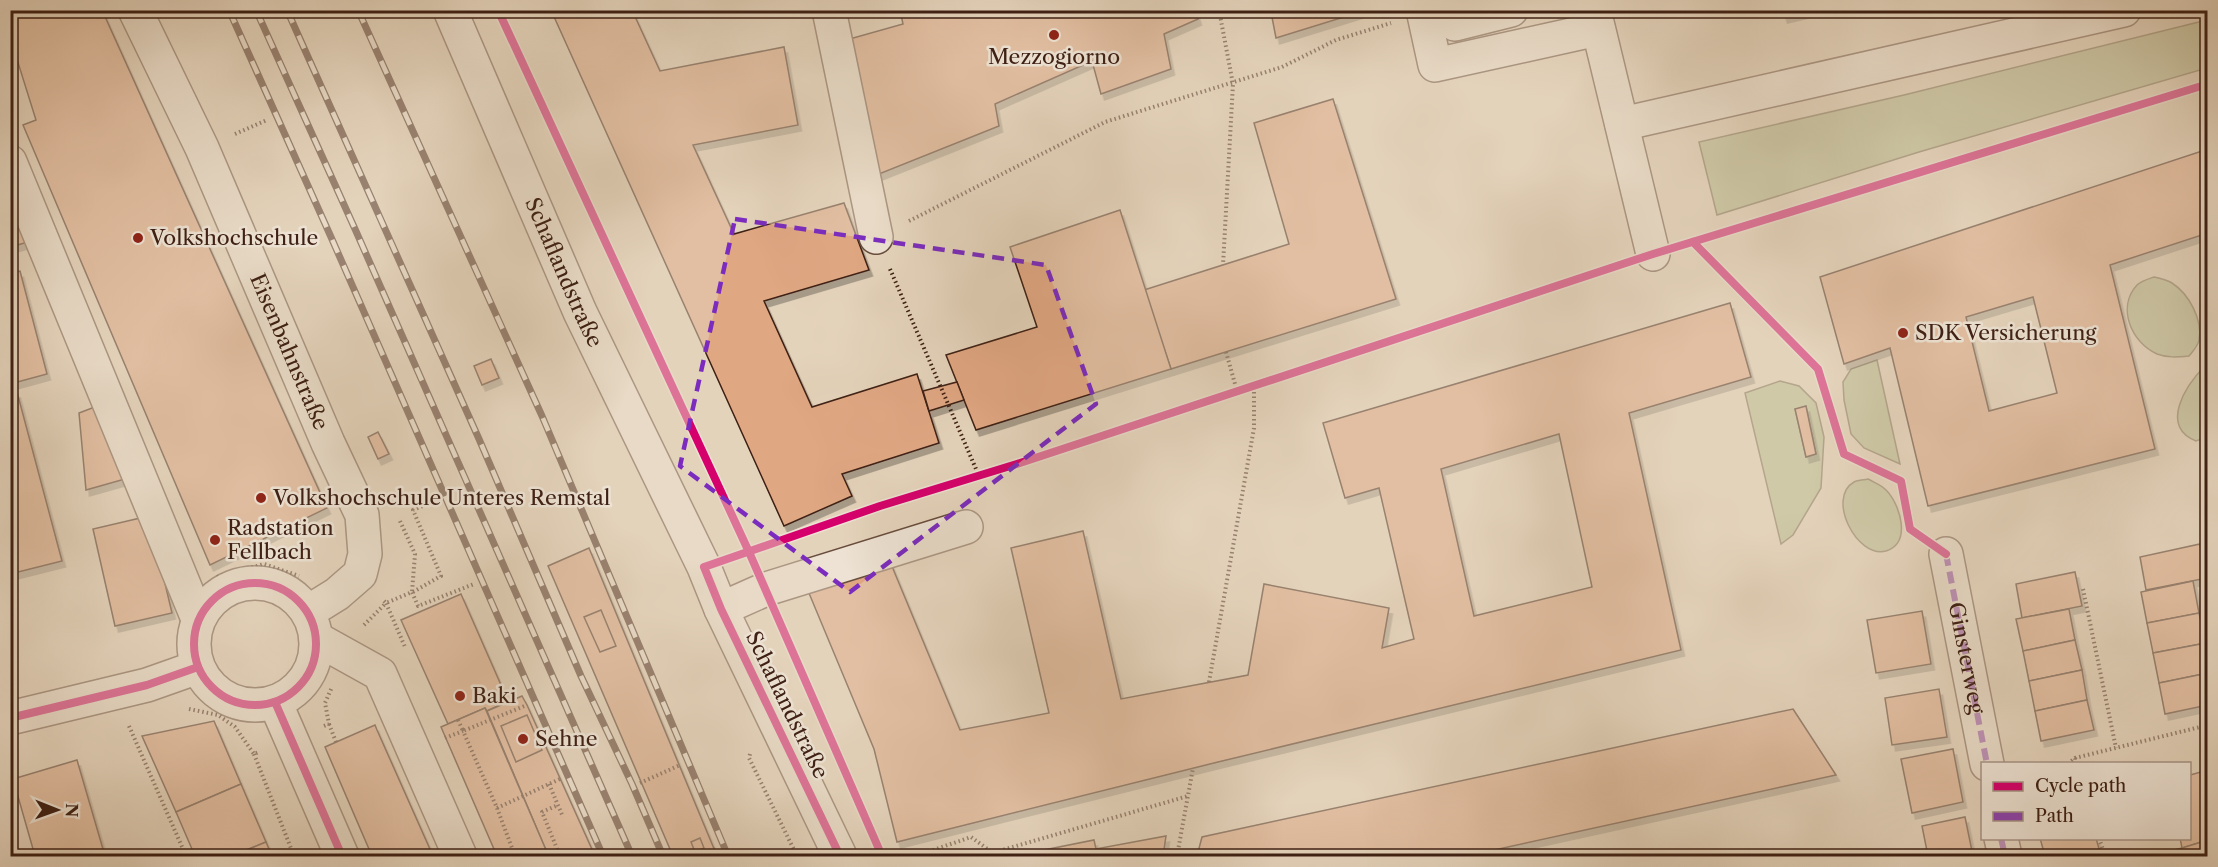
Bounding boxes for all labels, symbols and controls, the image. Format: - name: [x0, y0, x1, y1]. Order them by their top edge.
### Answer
- marker: Mezzogiorno: [1047, 28, 1061, 42]
- place label: Mezzogiorno: [988, 44, 1120, 69]
- street label: Schaflandstraße: [520, 194, 608, 351]
- place label: Volkshochschule: [149, 225, 318, 250]
- marker: Volkshochschule: [131, 231, 145, 245]
- street label: Eisenbahnstraße: [245, 270, 334, 434]
- place label: SDK Versicherung: [1915, 320, 2097, 345]
- marker: SDK Versicherung: [1896, 326, 1910, 340]
- place label: Volkshochschule Unteres Remstal: [272, 485, 610, 510]
- marker: Volkshochschule Unteres Remstal: [254, 491, 268, 505]
- place label: Radstation Fellbach: [227, 515, 334, 564]
- marker: Radstation Fellbach: [208, 533, 222, 547]
- street label: Ginsterweg: [1944, 600, 1990, 717]
- street label: Schaflandstraße: [741, 627, 834, 782]
- place label: Baki: [472, 683, 516, 708]
- marker: Baki: [453, 689, 467, 703]
- place label: Sehne: [535, 726, 597, 751]
- marker: Sehne: [516, 732, 530, 746]
- legend: [1981, 762, 2191, 840]
- text: Cycle path: [2035, 775, 2126, 797]
- north arrow: [27, 780, 87, 840]
- text: N: [62, 803, 82, 817]
- text: Path: [2035, 805, 2074, 827]

